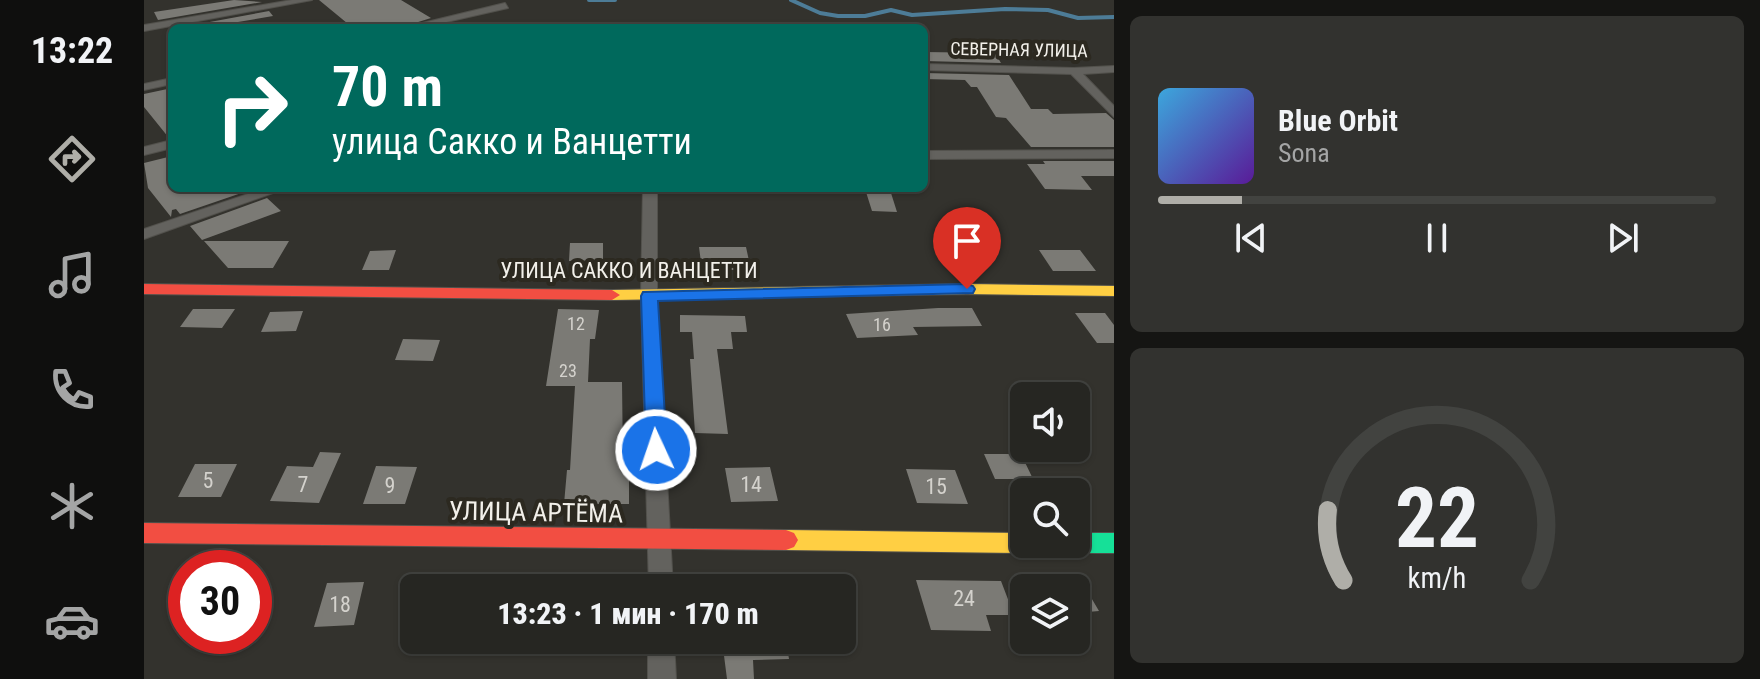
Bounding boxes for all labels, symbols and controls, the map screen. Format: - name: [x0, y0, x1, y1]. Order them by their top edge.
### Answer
- text: 13:22: [31, 30, 113, 72]
- street label: СЕВЕРНАЯ УЛИЦА: [950, 38, 1089, 61]
- text: 70 m: [332, 54, 443, 120]
- icon: right: [200, 56, 304, 160]
- text: Blue Orbit: [1278, 103, 1398, 138]
- text: улица Сакко и Ванцетти: [332, 121, 692, 163]
- icon: directions: [44, 131, 100, 187]
- text: Sona: [1278, 138, 1330, 168]
- pin: [933, 207, 1001, 289]
- icon: previous: [1229, 216, 1273, 260]
- icon: pause: [1415, 216, 1459, 260]
- icon: next: [1601, 216, 1645, 260]
- icon: arrive: [945, 219, 989, 263]
- icon: music: [44, 247, 100, 303]
- street label: УЛИЦА САККО И ВАНЦЕТТИ: [500, 258, 758, 283]
- house number: 12: [567, 313, 585, 334]
- house number: 16: [873, 314, 891, 335]
- house number: 23: [559, 360, 577, 381]
- icon: phone: [44, 362, 100, 418]
- map controls: [1010, 382, 1090, 654]
- button: sound: [1010, 382, 1090, 462]
- position arrow: [614, 408, 698, 492]
- house number: 5: [203, 468, 213, 493]
- text: 22: [1395, 470, 1479, 567]
- house number: 7: [298, 472, 308, 497]
- house number: 14: [740, 472, 762, 497]
- house number: 9: [385, 473, 395, 498]
- house number: 15: [925, 474, 947, 499]
- icon: climate: [44, 478, 100, 534]
- button: search: [1010, 478, 1090, 558]
- street label: УЛИЦА АРТЁМА: [449, 495, 623, 529]
- speed limit sign: 30: [168, 550, 272, 654]
- text: km/h: [1408, 561, 1466, 595]
- button: layers: [1010, 574, 1090, 654]
- house number: 24: [953, 586, 975, 611]
- house number: 18: [329, 592, 351, 617]
- icon: car: [44, 593, 100, 649]
- text: 13:23 · 1 мин · 170 m: [497, 596, 759, 631]

